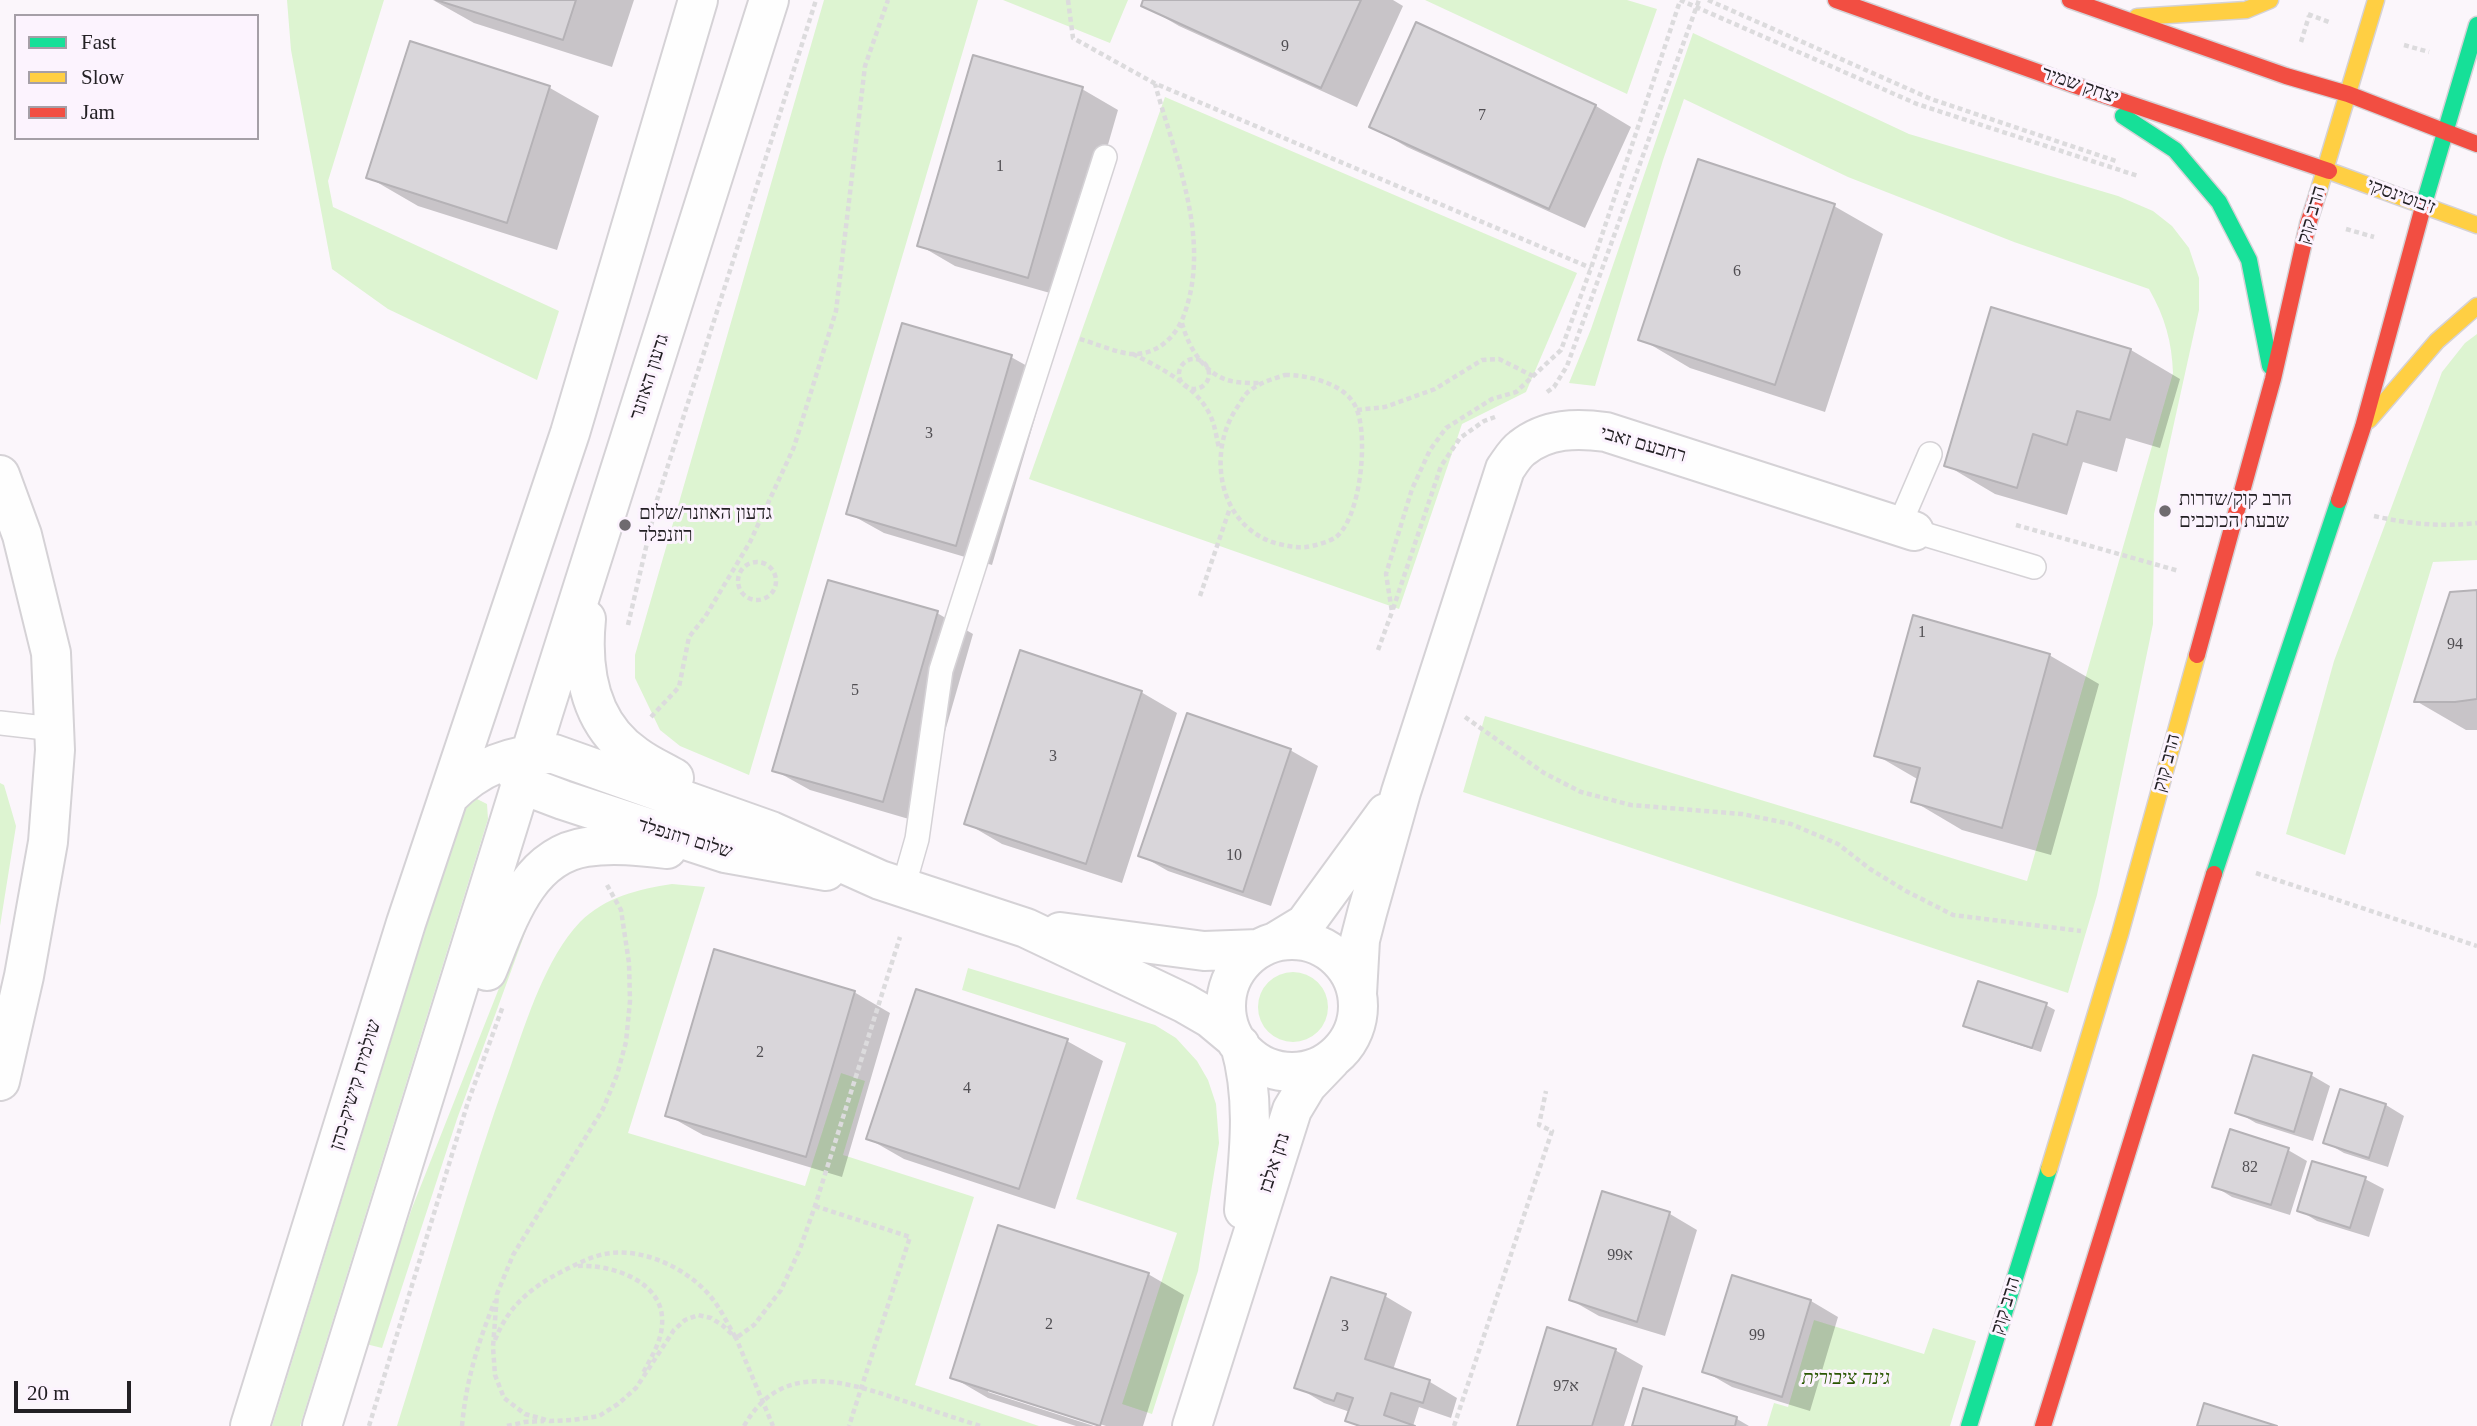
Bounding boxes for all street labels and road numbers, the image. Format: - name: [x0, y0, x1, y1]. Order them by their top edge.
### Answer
- street label: יצחק שמיר: [2038, 62, 2122, 110]
- street label: ז'בוטינסקי: [2364, 174, 2438, 220]
- street label: הרב קוק: [2293, 183, 2331, 247]
- street label: גדעון האוזנר: [625, 331, 675, 423]
- street label: רחבעם זאבי: [1598, 422, 1688, 468]
- street label: הרב קוק: [2148, 731, 2186, 795]
- street label: שלום רוזנפלד: [635, 814, 735, 864]
- street label: שולמית קישיק-כהן: [325, 1017, 387, 1153]
- street label: נתן אלבז: [1255, 1130, 1295, 1196]
- street label: הרב קוק: [1986, 1274, 2026, 1338]

